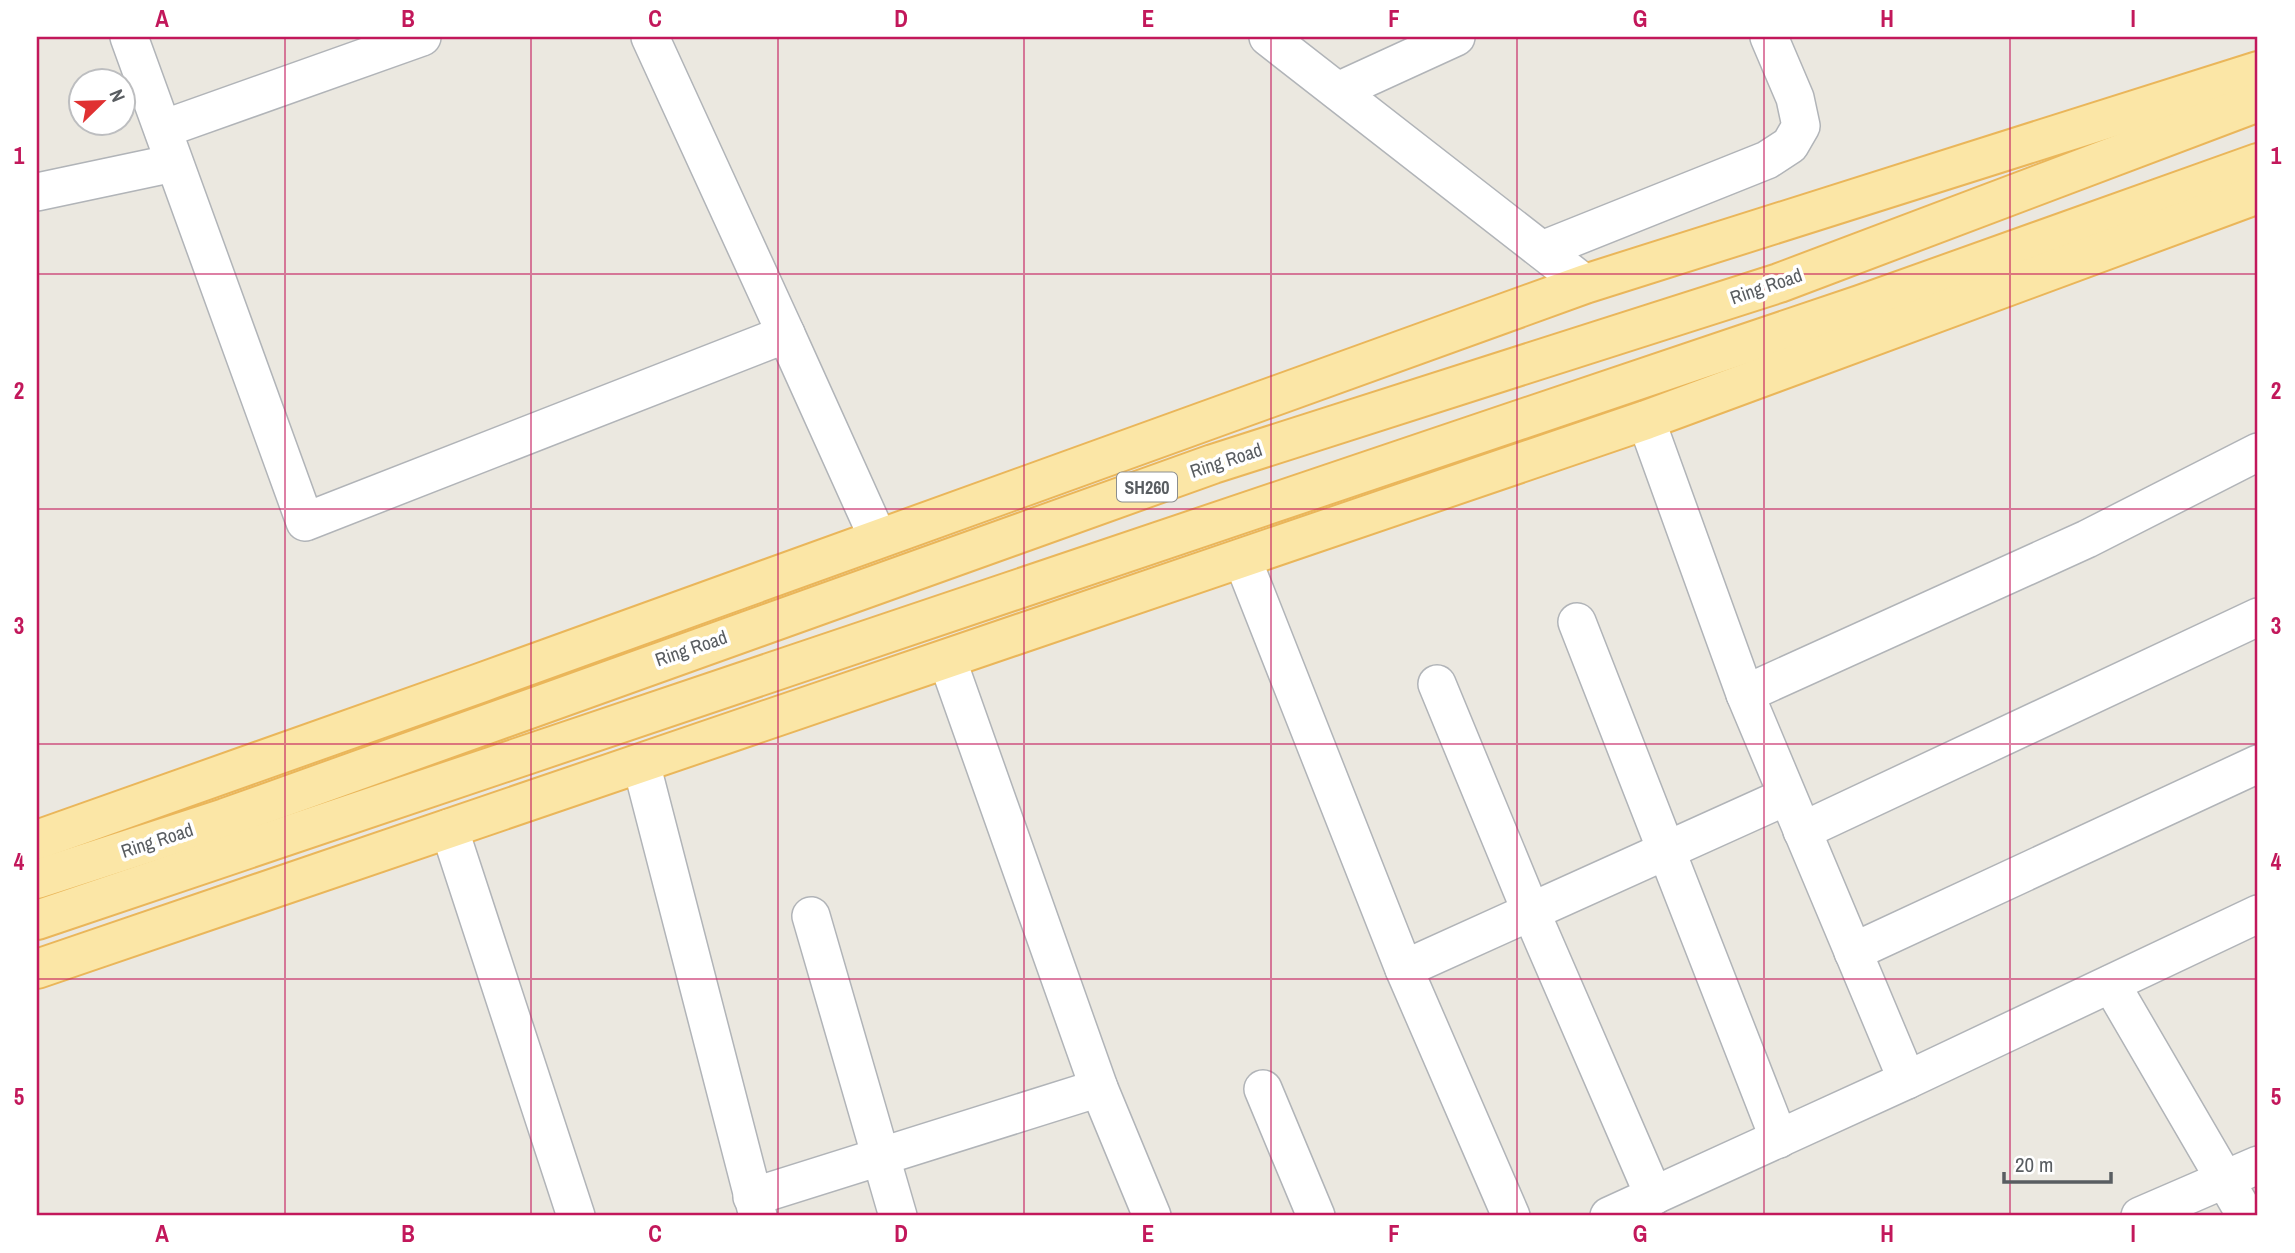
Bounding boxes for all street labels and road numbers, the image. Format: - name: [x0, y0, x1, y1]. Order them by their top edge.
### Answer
- street label: Ring Road: [1727, 262, 1805, 310]
- street label: Ring Road: [1187, 436, 1265, 484]
- road number: SH260: [1117, 472, 1177, 502]
- street label: Ring Road: [652, 624, 730, 672]
- street label: Ring Road: [118, 816, 196, 864]

